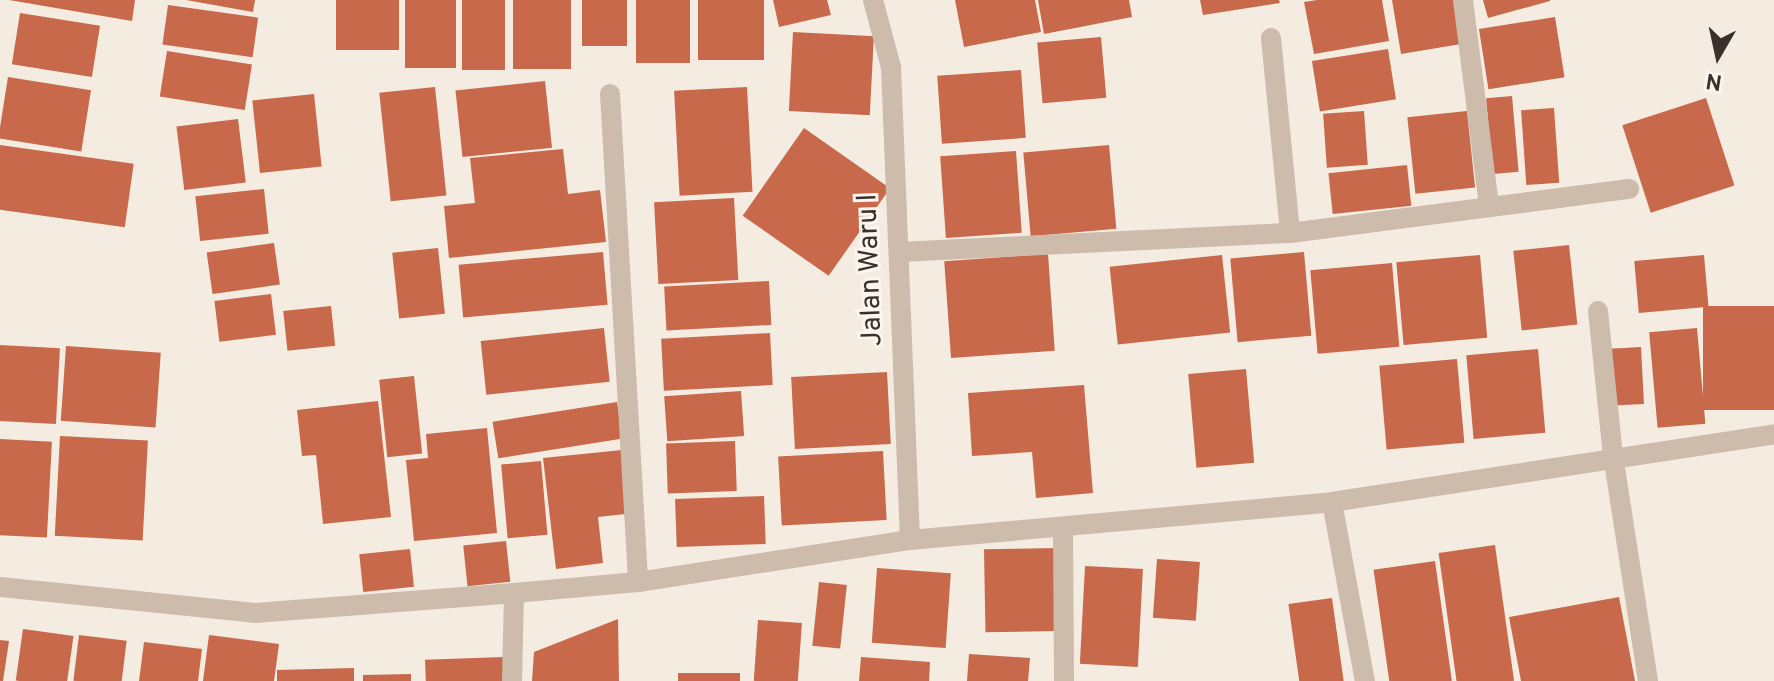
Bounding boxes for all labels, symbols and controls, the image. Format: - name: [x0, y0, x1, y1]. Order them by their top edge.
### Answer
- north arrow: [1678, 16, 1758, 96]
- text: N: [1704, 66, 1724, 95]
- street label: Jalan Waru I: [852, 193, 890, 347]

